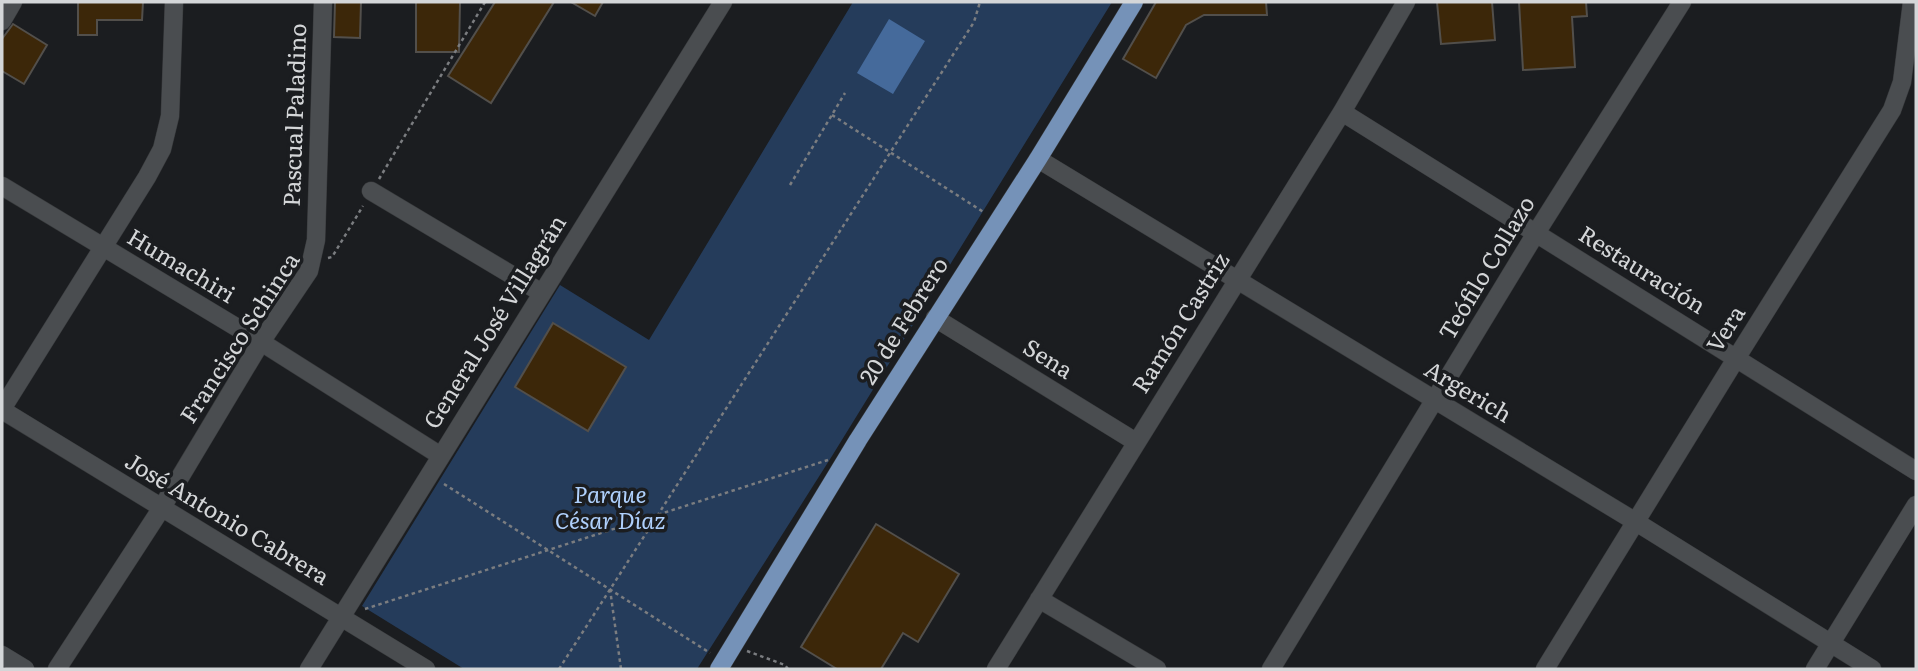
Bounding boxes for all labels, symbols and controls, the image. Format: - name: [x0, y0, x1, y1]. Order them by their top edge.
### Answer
- street label: Pascual Paladino: [273, 23, 313, 207]
- street label: Teófilo Collazo: [1429, 188, 1542, 345]
- street label: General José Villagrán: [414, 207, 573, 434]
- street label: Restauración: [1573, 216, 1713, 321]
- street label: Humachiri: [122, 219, 243, 310]
- street label: Francisco Schinca: [170, 244, 307, 429]
- street label: Ramón Castriz: [1122, 245, 1236, 399]
- street label: 20 de Febrero: [850, 250, 955, 390]
- street label: Vera: [1697, 297, 1752, 358]
- street label: Sena: [1018, 329, 1081, 386]
- street label: Argerich: [1419, 351, 1519, 430]
- street label: José Antonio Cabrera: [119, 443, 337, 592]
- park label: Parque César Díaz: [555, 476, 665, 536]

